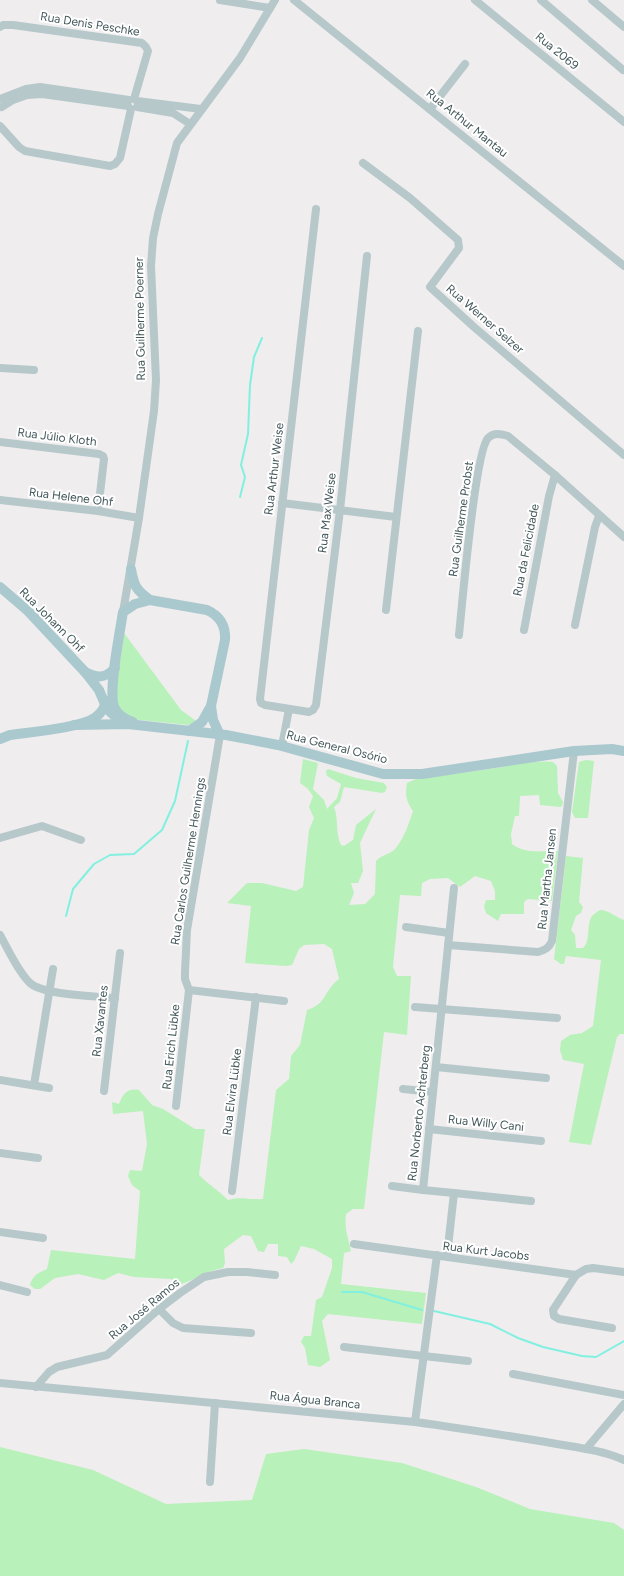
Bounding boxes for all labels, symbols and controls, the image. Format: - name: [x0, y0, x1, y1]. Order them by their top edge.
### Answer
- street label: Rua Denis Peschke: [39, 9, 141, 39]
- street label: Rua 2069: [533, 29, 581, 73]
- street label: Rua Arthur Mantau: [423, 86, 511, 160]
- street label: Rua Guilherme Poerner: [132, 257, 148, 381]
- street label: Rua Werner Selzer: [443, 281, 527, 357]
- street label: Rua Arthur Weise: [261, 422, 287, 516]
- street label: Rua Júlio Kloth: [17, 425, 98, 449]
- street label: Rua Guilherme Probst: [446, 460, 476, 578]
- street label: Rua Max Weise: [315, 472, 339, 554]
- street label: Rua Helene Ohf: [28, 485, 114, 509]
- street label: Rua da Felicidade: [510, 502, 542, 597]
- street label: Rua Johann Ohf: [17, 585, 88, 656]
- street label: Rua General Osório: [285, 728, 389, 766]
- street label: Rua Carlos Guilherme Hennings: [168, 776, 208, 946]
- street label: Rua Martha Jansen: [535, 827, 559, 930]
- street label: Rua Xavantes: [89, 984, 111, 1058]
- street label: Rua Erich Lübke: [160, 1003, 182, 1090]
- street label: Rua Norberto Achterberg: [405, 1044, 433, 1182]
- street label: Rua Elvira Lübke: [220, 1047, 244, 1136]
- street label: Rua Willy Cani: [447, 1112, 525, 1134]
- street label: Rua Kurt Jacobs: [442, 1239, 531, 1263]
- street label: Rua José Ramos: [106, 1275, 182, 1343]
- street label: Rua Água Branca: [269, 1388, 361, 1412]

